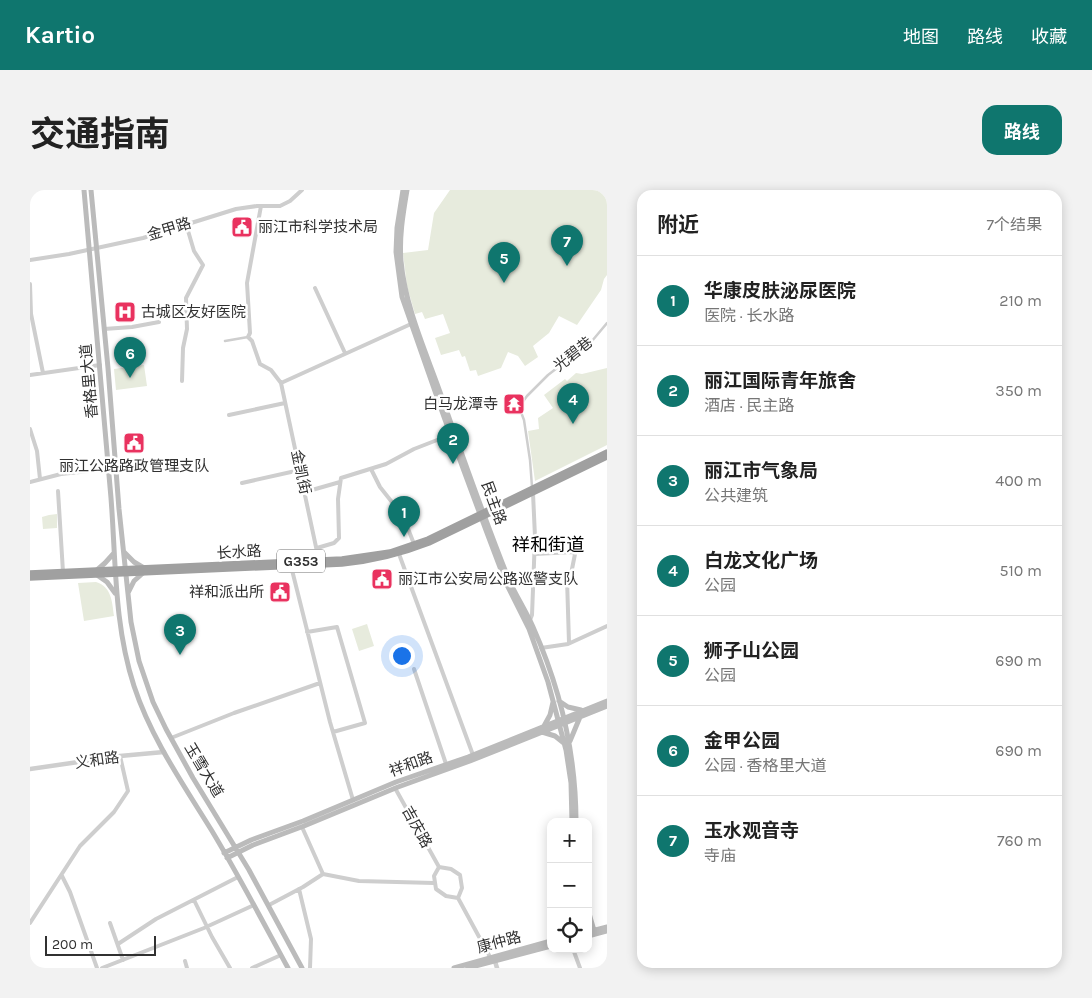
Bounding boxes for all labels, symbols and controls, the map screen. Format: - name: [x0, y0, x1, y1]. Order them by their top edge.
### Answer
- text: Kartio: [25, 21, 95, 49]
- text: 地图: [903, 26, 939, 48]
- text: 路线: [967, 26, 1003, 48]
- text: 收藏: [1031, 26, 1067, 48]
- button: 路线: [982, 105, 1062, 155]
- text: 交通指南: [30, 114, 170, 155]
- text: 附近: [657, 213, 699, 237]
- street label: 金甲路: [145, 214, 193, 244]
- public building icon: 丽江市科学技术局: [230, 215, 254, 239]
- text: 7个结果: [986, 215, 1042, 234]
- place label: 丽江市科学技术局: [258, 218, 378, 236]
- pin: 7: [551, 225, 583, 266]
- pin: 5: [488, 242, 520, 283]
- text: 华康皮肤泌尿医院: [704, 280, 856, 302]
- text: 1: [670, 291, 676, 310]
- text: 210 m: [999, 291, 1042, 310]
- hospital icon: 古城区友好医院: [113, 300, 137, 324]
- place label: 古城区友好医院: [141, 303, 246, 321]
- text: 医院 · 长水路: [704, 306, 794, 325]
- street label: 光碧巷: [550, 333, 596, 375]
- pin: 6: [114, 337, 146, 378]
- street label: 香格里大道: [77, 343, 101, 419]
- text: 丽江国际青年旅舍: [704, 370, 856, 392]
- text: 2: [668, 381, 678, 400]
- text: 350 m: [995, 381, 1042, 400]
- pin: 4: [557, 383, 589, 424]
- temple icon: 白马龙潭寺: [502, 392, 526, 416]
- place label: 白马龙潭寺: [423, 395, 498, 413]
- text: 酒店 · 民主路: [704, 396, 794, 415]
- pin: 2: [437, 423, 469, 464]
- public building icon: 丽江公路路政管理支队: [122, 431, 146, 455]
- street label: 金凯街: [288, 448, 314, 496]
- place label: 丽江公路路政管理支队: [59, 457, 209, 475]
- text: 丽江市气象局: [704, 460, 818, 482]
- text: 3: [668, 471, 678, 490]
- text: 400 m: [995, 471, 1042, 490]
- street label: 民主路: [478, 479, 510, 527]
- text: 公共建筑: [704, 486, 768, 505]
- pin: 1: [388, 496, 420, 537]
- district label: 祥和街道: [512, 534, 584, 556]
- street label: 长水路: [216, 542, 262, 562]
- road number: G353: [277, 550, 325, 572]
- text: 白龙文化广场: [704, 550, 818, 572]
- text: 4: [668, 561, 678, 580]
- text: 510 m: [999, 561, 1042, 580]
- public building icon: 丽江市公安局公路巡警支队: [370, 567, 394, 591]
- place label: 丽江市公安局公路巡警支队: [398, 570, 578, 588]
- text: 公园: [704, 576, 736, 595]
- public building icon: 祥和派出所: [268, 580, 292, 604]
- place label: 祥和派出所: [189, 583, 264, 601]
- pin: 3: [164, 614, 196, 655]
- text: 狮子山公园: [704, 640, 799, 662]
- your location: [389, 643, 415, 669]
- text: 5: [668, 651, 678, 670]
- text: 690 m: [995, 651, 1042, 670]
- text: 公园: [704, 666, 736, 685]
- text: 金甲公园: [704, 730, 780, 752]
- street label: 玉雪大道: [181, 740, 227, 800]
- text: 6: [668, 741, 678, 760]
- text: 690 m: [995, 741, 1042, 760]
- street label: 义和路: [73, 748, 121, 772]
- street label: 祥和路: [387, 748, 435, 780]
- text: 公园 · 香格里大道: [704, 756, 826, 775]
- street label: 吉庆路: [398, 803, 436, 851]
- map controls: [547, 818, 592, 953]
- button: +: [547, 818, 592, 863]
- text: 玉水观音寺: [704, 820, 799, 842]
- text: 7: [669, 831, 677, 850]
- text: 760 m: [997, 831, 1042, 850]
- text: 寺庙: [704, 846, 736, 865]
- button: −: [547, 863, 592, 908]
- button: locate: [547, 908, 592, 953]
- street label: 康仲路: [475, 927, 523, 957]
- scale bar: [45, 933, 156, 956]
- text: 200 m: [52, 936, 93, 953]

